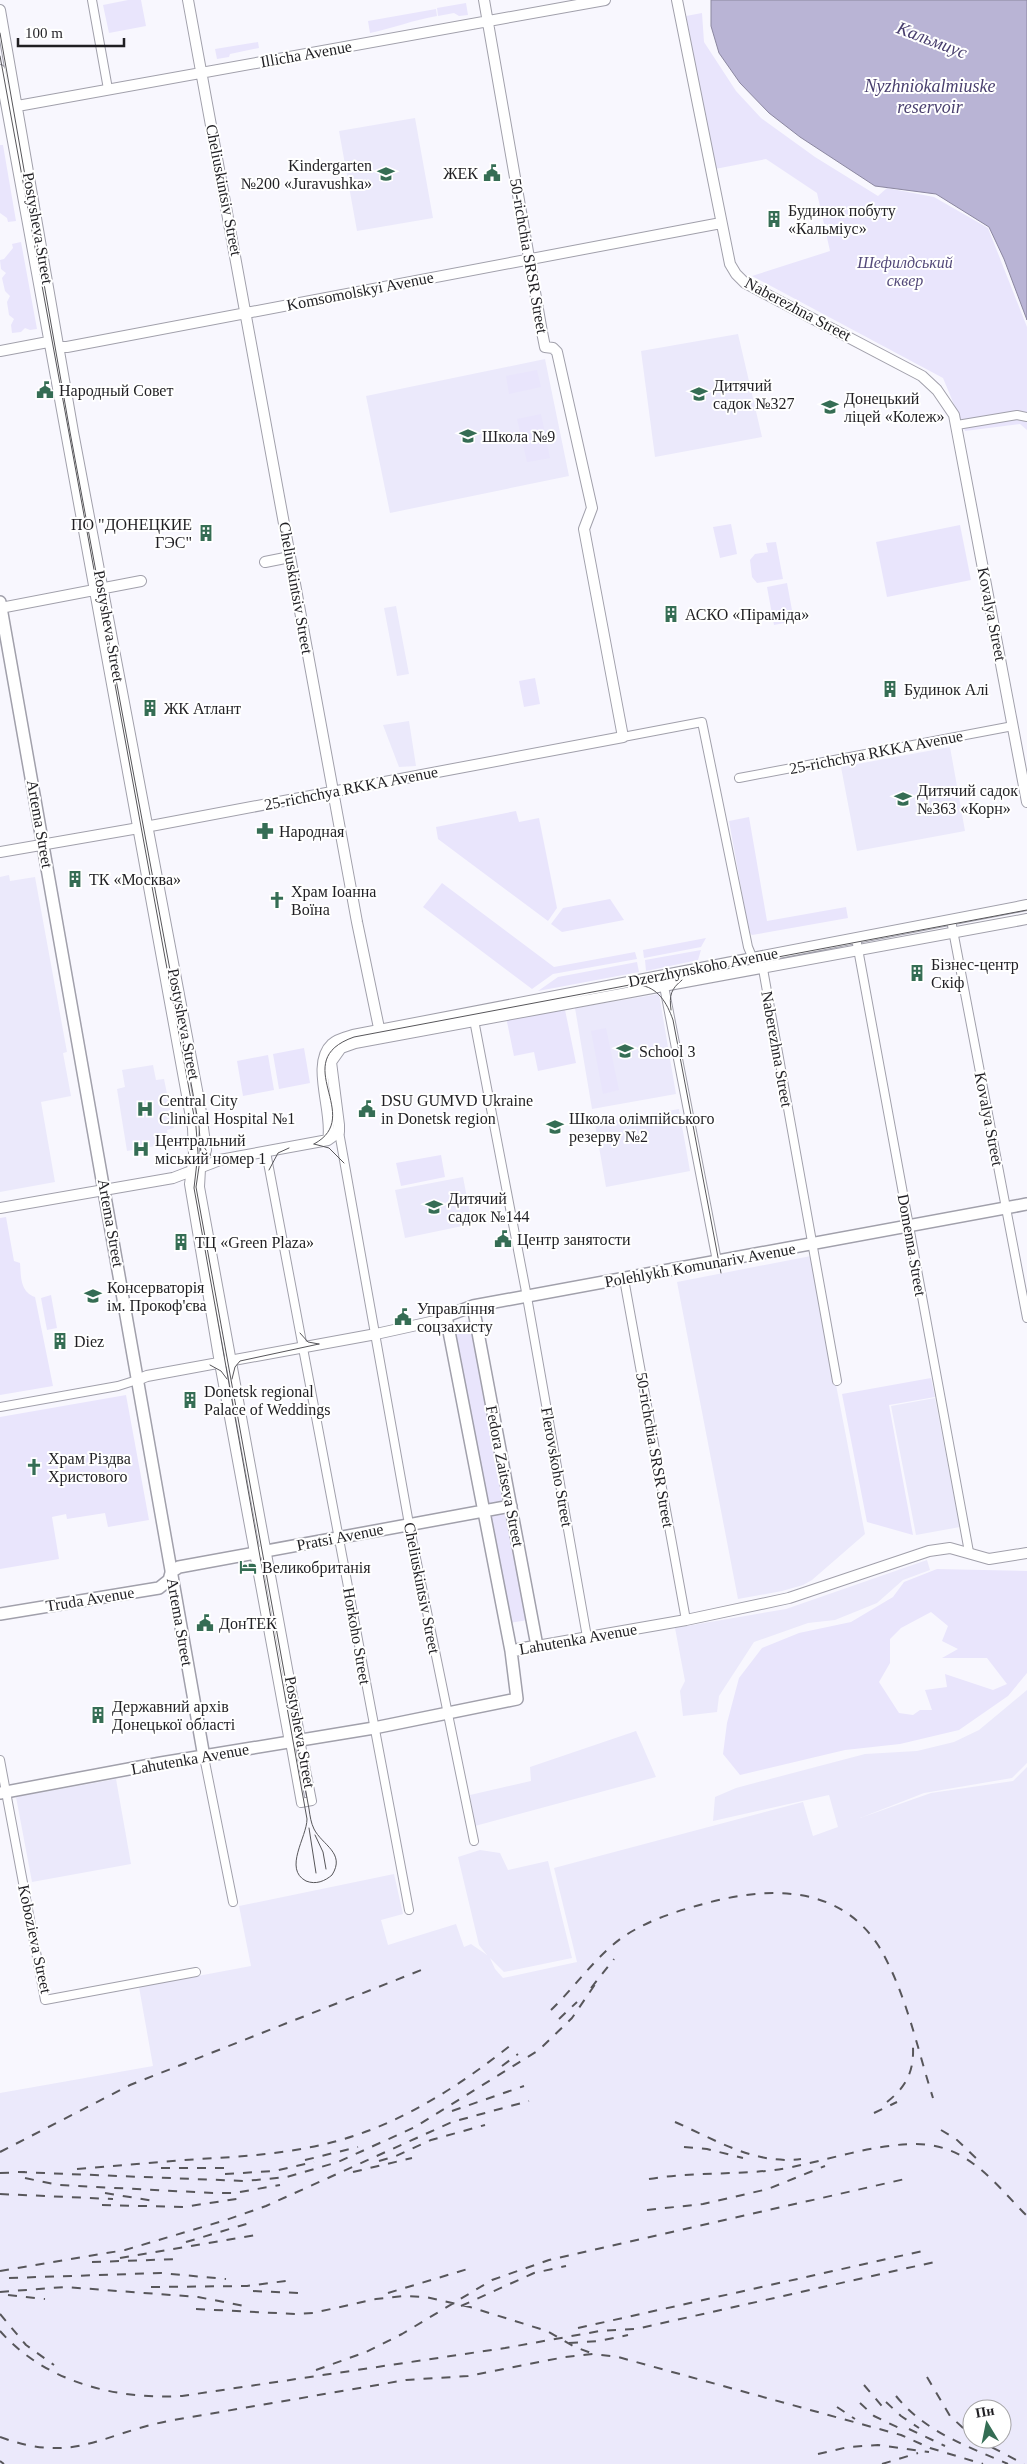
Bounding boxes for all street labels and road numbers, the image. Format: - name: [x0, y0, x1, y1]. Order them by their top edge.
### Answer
- street label: Illicha Avenue: [259, 38, 353, 70]
- street label: Cheliuskintsiv Street: [203, 123, 245, 258]
- street label: Postysheva Street: [19, 171, 56, 286]
- street label: 50-richchia SRSR Street: [507, 177, 551, 335]
- street label: Komsomolskyi Avenue: [285, 268, 435, 315]
- street label: Naberezhna Street: [742, 274, 854, 344]
- street label: Cheliuskintsiv Street: [276, 521, 316, 656]
- street label: Kovalya Street: [974, 565, 1010, 663]
- street label: Postysheva Street: [90, 569, 127, 684]
- street label: 25-richchya RKKA Avenue: [788, 727, 964, 778]
- street label: 25-richchya RKKA Avenue: [263, 763, 439, 814]
- street label: Artema Street: [24, 779, 56, 870]
- street label: Dzerzhynskoho Avenue: [627, 944, 779, 991]
- street label: Postysheva Street: [164, 967, 203, 1082]
- street label: Naberezhna Street: [758, 990, 796, 1109]
- street label: Kovalya Street: [971, 1070, 1007, 1168]
- street label: Artema Street: [95, 1178, 127, 1269]
- street label: Domenna Street: [895, 1193, 929, 1298]
- street label: Polehlykh Komunariv Avenue: [603, 1240, 797, 1291]
- street label: 50-richchia SRSR Street: [633, 1371, 677, 1529]
- street label: Fedora Zaitseva Street: [483, 1404, 527, 1549]
- street label: Flerovskoho Street: [538, 1406, 576, 1529]
- street label: Pratsi Avenue: [295, 1520, 385, 1554]
- street label: Cheliuskintsiv Street: [401, 1521, 443, 1656]
- street label: Artema Street: [164, 1577, 196, 1668]
- street label: Truda Avenue: [45, 1584, 135, 1614]
- street label: Horkoho Street: [340, 1586, 374, 1686]
- street label: Lahutenka Avenue: [518, 1620, 638, 1658]
- street label: Postysheva Street: [281, 1675, 318, 1790]
- street label: Lahutenka Avenue: [130, 1740, 250, 1778]
- street label: Kobozieva Street: [15, 1883, 55, 1995]

